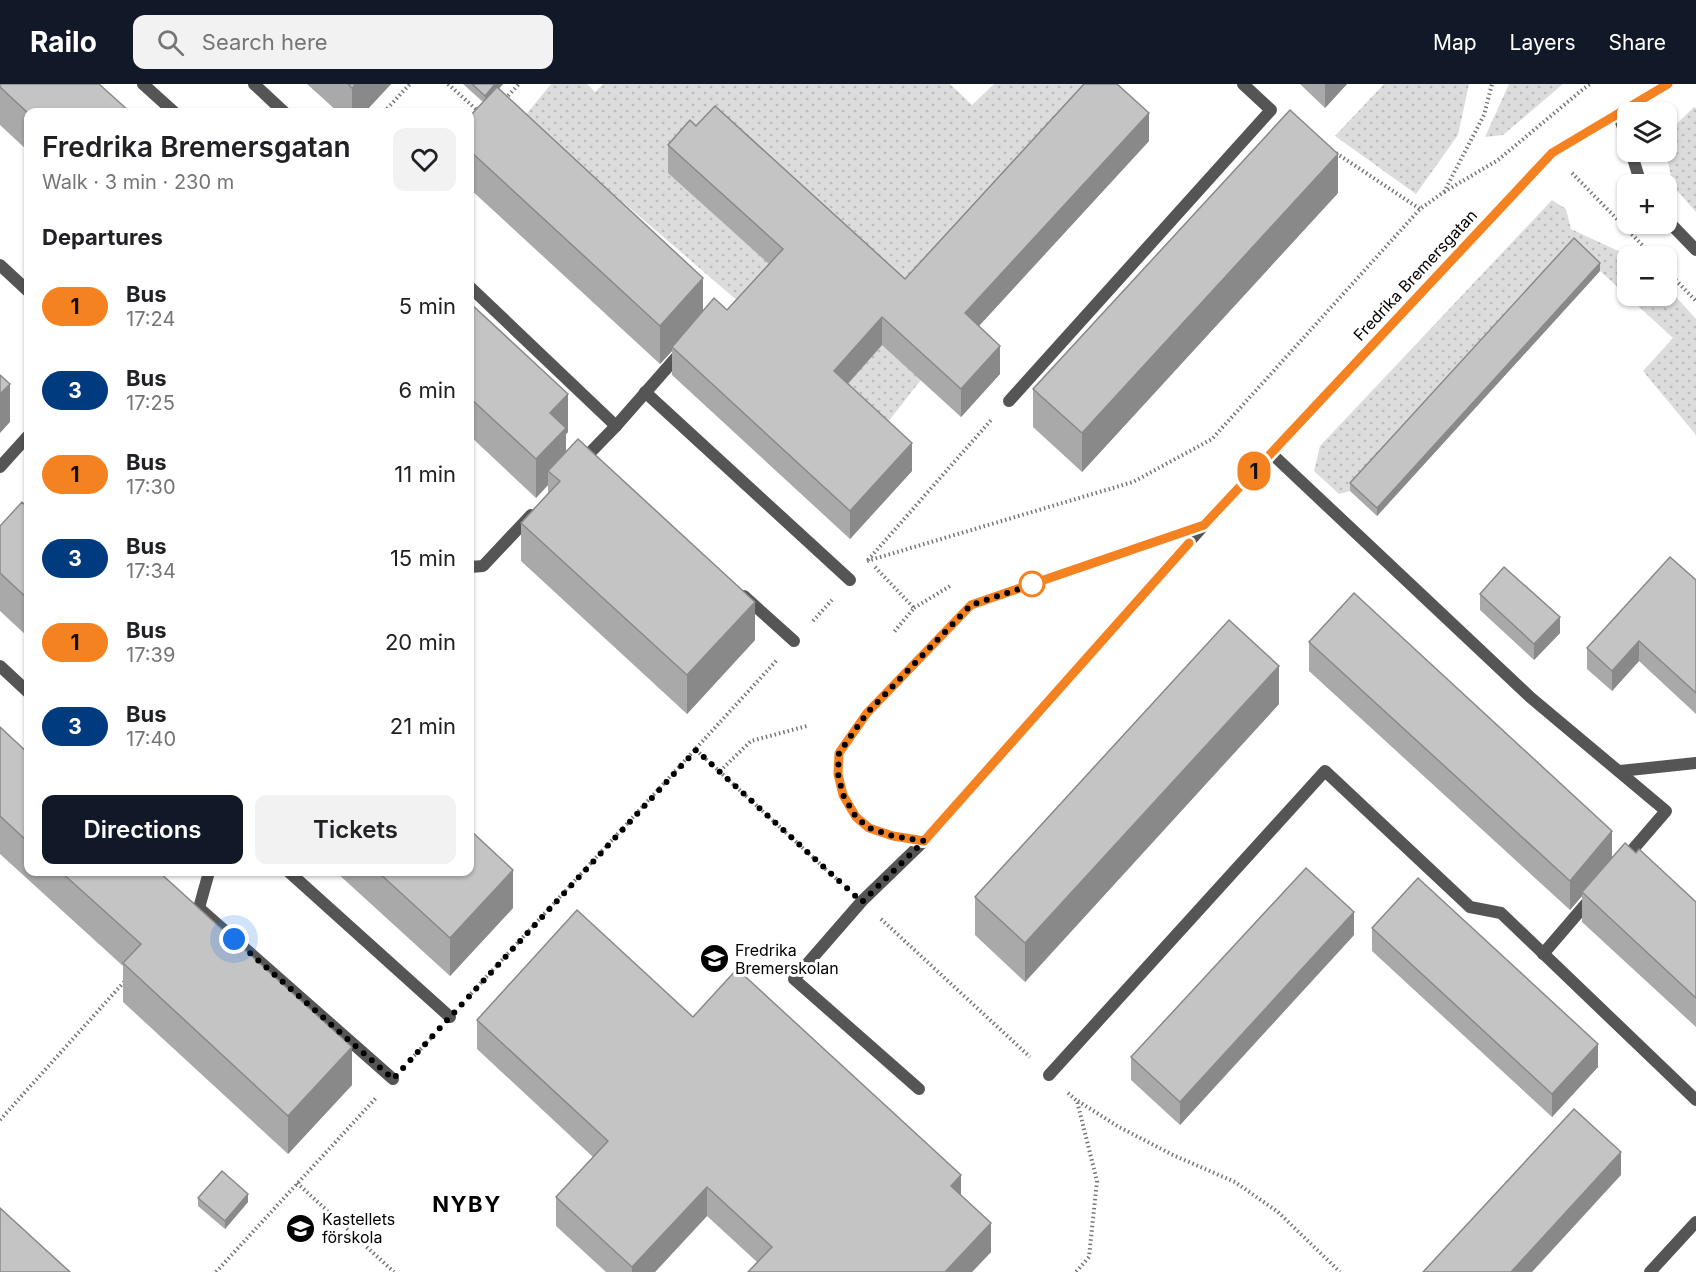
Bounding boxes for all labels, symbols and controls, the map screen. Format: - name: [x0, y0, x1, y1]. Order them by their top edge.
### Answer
- search box: [133, 15, 553, 69]
- text: Railo: [30, 25, 97, 59]
- icon: search: [154, 26, 187, 59]
- text: Search here: [202, 29, 328, 55]
- text: Map: [1433, 30, 1477, 55]
- text: Layers: [1510, 30, 1576, 55]
- text: Share: [1609, 30, 1666, 55]
- map controls: [1617, 102, 1677, 306]
- button: layers: [1617, 102, 1677, 162]
- button: heart: [393, 128, 456, 191]
- text: Fredrika Bremersgatan: [42, 130, 351, 164]
- text: Walk · 3 min · 230 m: [42, 170, 234, 194]
- button: +: [1617, 174, 1677, 234]
- street label: Fredrika Bremersgatan: [1349, 205, 1481, 345]
- text: Departures: [42, 224, 163, 250]
- button: −: [1617, 246, 1677, 306]
- text: Bus: [126, 281, 167, 307]
- text: 5 min: [399, 293, 456, 319]
- text: 1: [70, 294, 80, 319]
- text: 17:24: [126, 307, 175, 331]
- text: Bus: [126, 365, 167, 391]
- text: 6 min: [399, 377, 456, 403]
- text: 3: [68, 378, 82, 403]
- text: 17:25: [126, 391, 175, 415]
- text: Bus: [126, 449, 167, 475]
- line badge: 1: [1234, 452, 1274, 490]
- text: 1: [1249, 459, 1259, 484]
- text: 11 min: [394, 461, 456, 487]
- text: 1: [70, 462, 80, 487]
- text: 17:30: [126, 475, 176, 499]
- text: Bus: [126, 533, 167, 559]
- text: 15 min: [390, 545, 456, 571]
- text: 3: [68, 546, 82, 571]
- text: 17:34: [126, 559, 176, 583]
- unlabelled marker: [1019, 571, 1045, 597]
- text: Bus: [126, 617, 167, 643]
- text: 20 min: [385, 629, 456, 655]
- text: 1: [70, 630, 80, 655]
- text: 17:39: [126, 643, 175, 667]
- text: Bus: [126, 701, 167, 727]
- text: 21 min: [390, 713, 456, 739]
- text: 3: [68, 714, 82, 739]
- text: 17:40: [126, 727, 176, 751]
- button: Directions: [42, 795, 243, 864]
- button: Tickets: [255, 795, 456, 864]
- your location: [219, 924, 249, 954]
- place label: Fredrika Bremerskolan: [735, 940, 839, 978]
- school or university icon: Fredrika Bremerskolan: [698, 943, 730, 975]
- district label: NYBY: [432, 1191, 502, 1217]
- place label: Kastellets förskola: [322, 1209, 395, 1247]
- school or university icon: Kastellets förskola: [285, 1212, 317, 1244]

